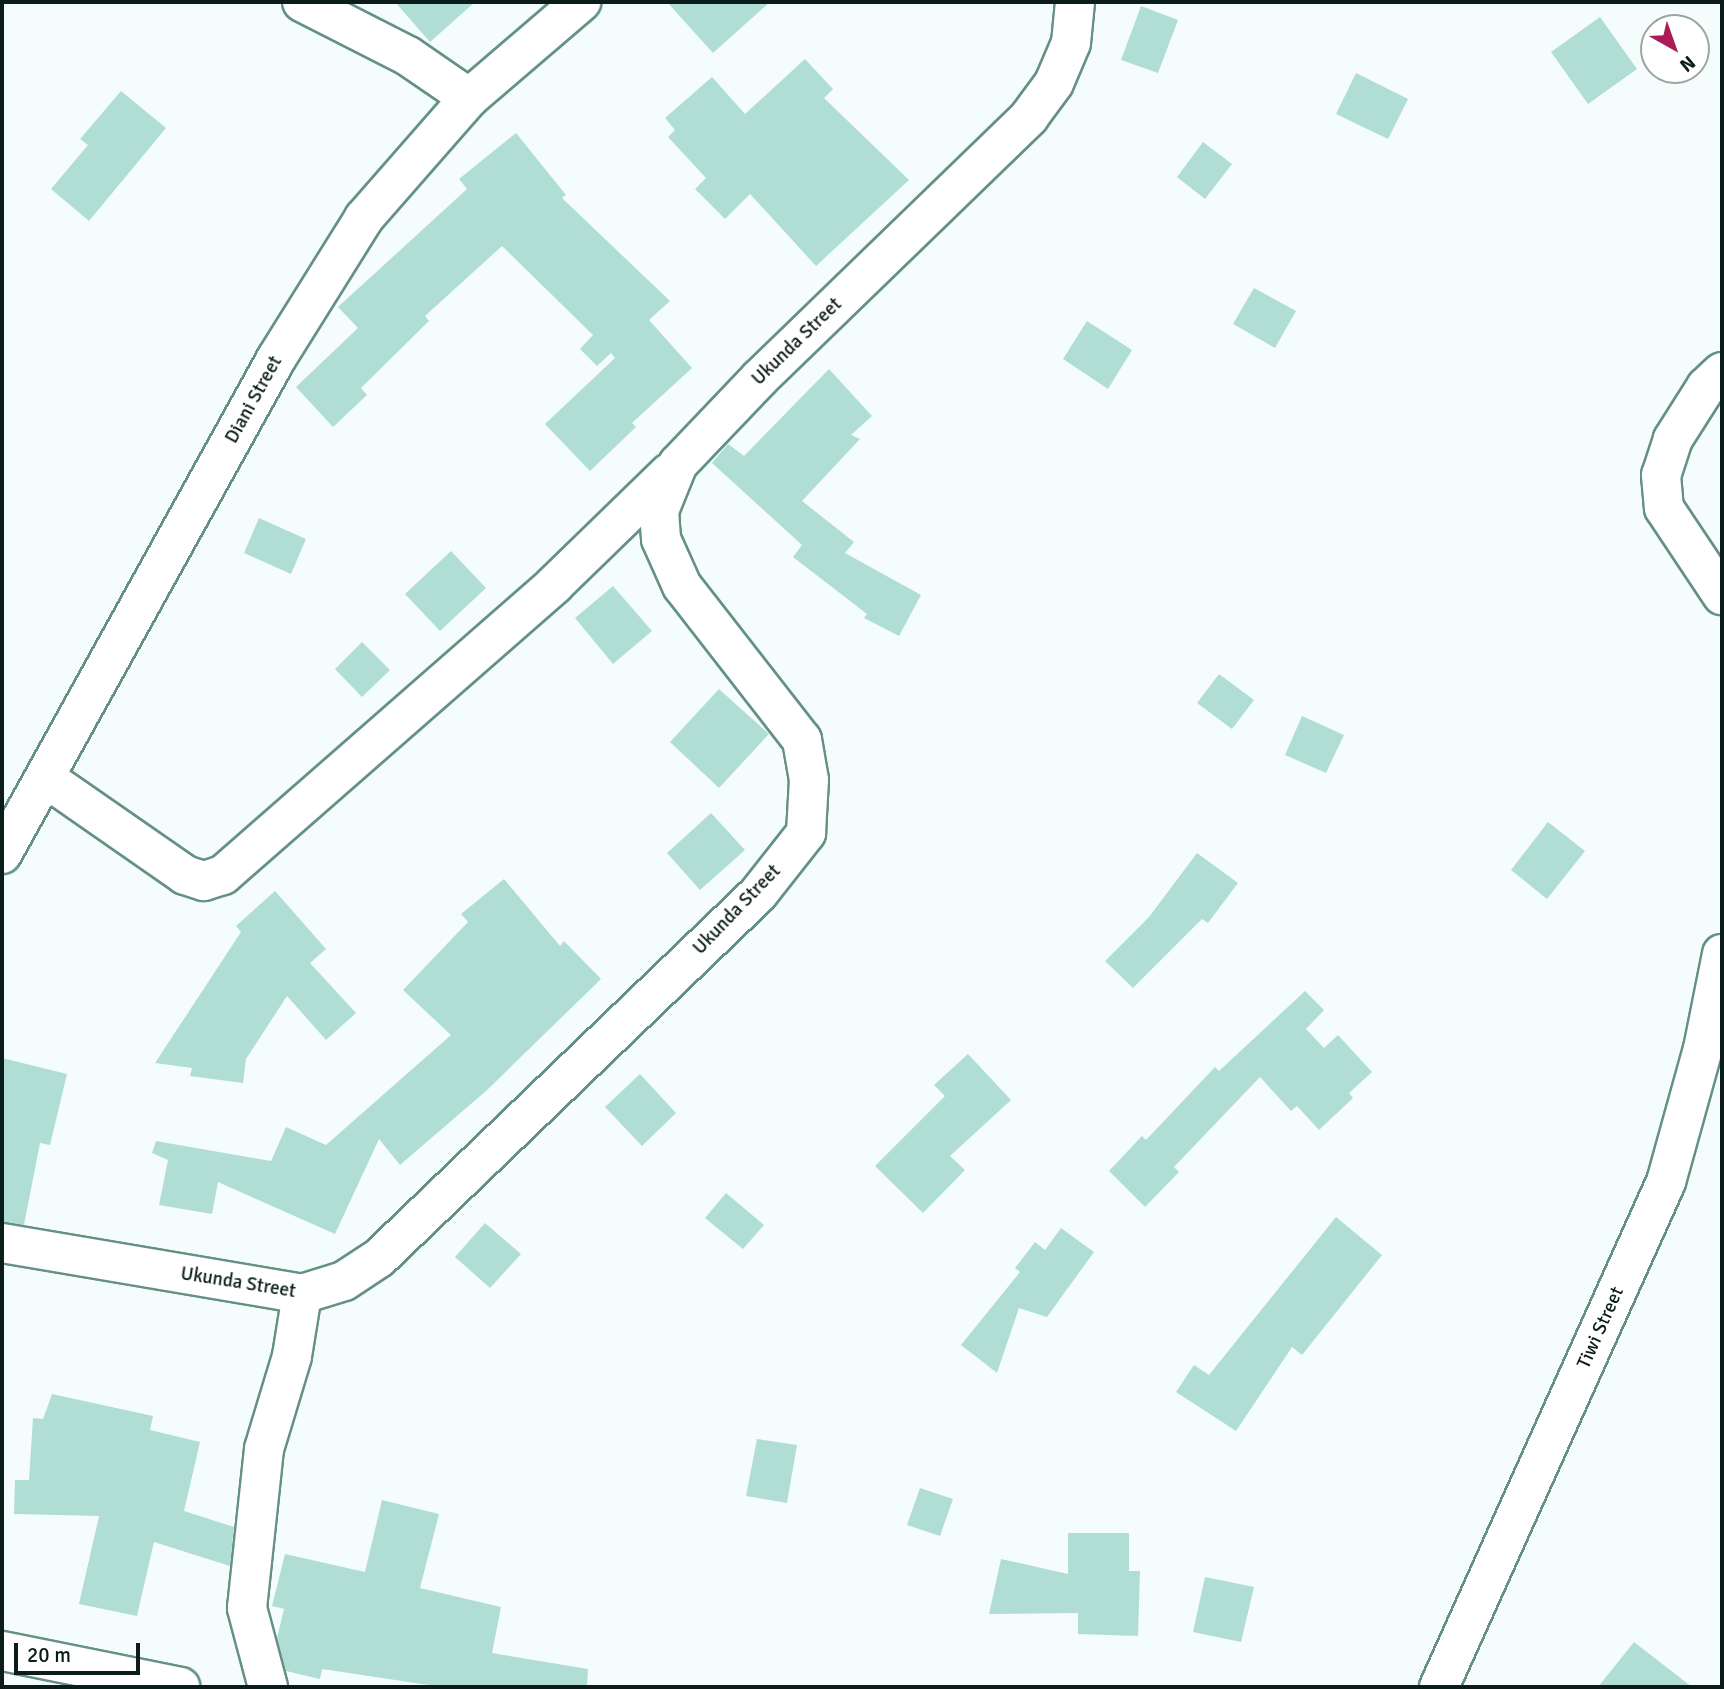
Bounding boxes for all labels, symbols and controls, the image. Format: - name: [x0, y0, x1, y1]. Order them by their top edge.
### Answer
- north arrow: [1640, 14, 1710, 84]
- text: N: [1674, 50, 1700, 77]
- street label: Ukunda Street: [747, 293, 847, 391]
- street label: Diani Street: [221, 352, 287, 448]
- street label: Ukunda Street: [688, 860, 786, 960]
- street label: Ukunda Street: [179, 1263, 297, 1303]
- street label: Tiwi Street: [1573, 1284, 1629, 1372]
- scale bar: [18, 1630, 144, 1674]
- text: 20 m: [27, 1642, 71, 1668]

